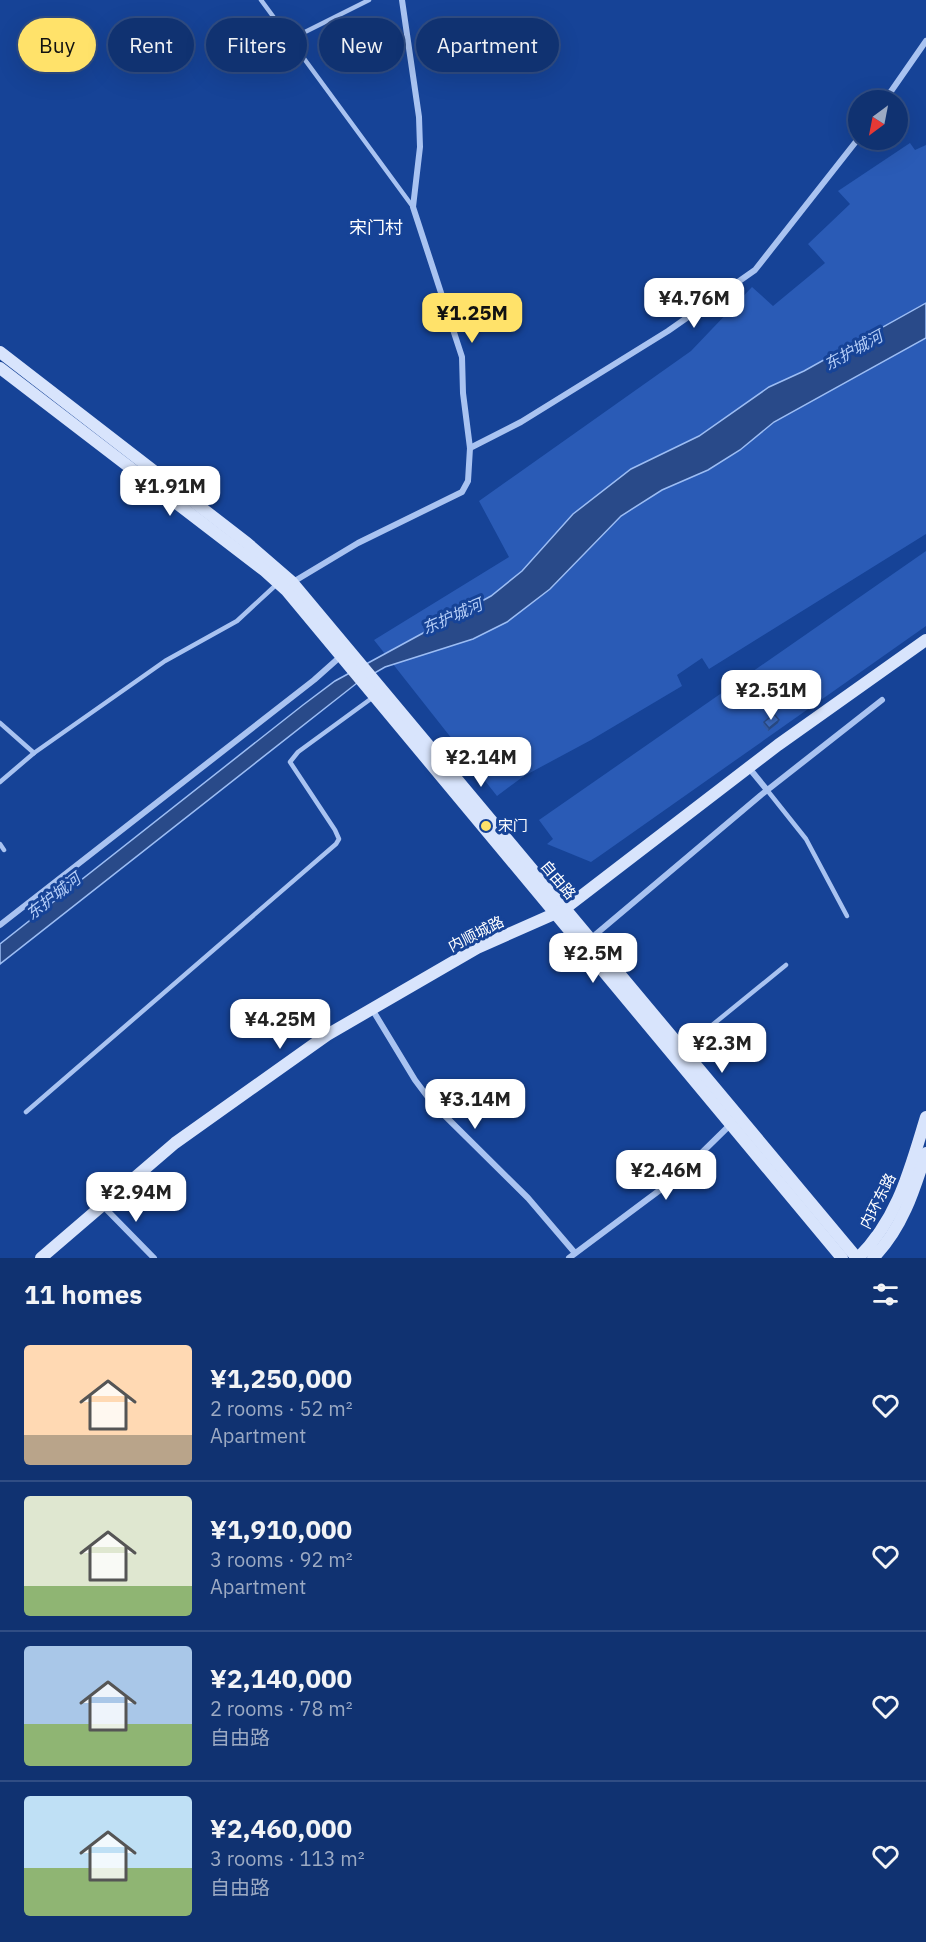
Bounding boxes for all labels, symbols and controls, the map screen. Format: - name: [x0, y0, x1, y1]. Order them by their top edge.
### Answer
- chip: Buy: [18, 18, 96, 72]
- chip: Rent: [108, 18, 194, 72]
- chip: Filters: [206, 18, 307, 72]
- chip: New: [319, 18, 404, 72]
- chip: Apartment: [416, 18, 559, 72]
- north arrow: [848, 90, 908, 150]
- map controls: [848, 90, 908, 150]
- district label: 宋门村: [349, 216, 403, 239]
- pin: ¥4.76M: [645, 278, 743, 329]
- text: ¥4.76M: [658, 284, 730, 311]
- pin: ¥1.25M: [423, 293, 521, 344]
- text: ¥1.25M: [436, 299, 508, 326]
- water label: 东护城河: [820, 324, 888, 374]
- pin: ¥1.91M: [121, 466, 219, 517]
- text: ¥1.91M: [134, 472, 206, 499]
- water label: 东护城河: [419, 593, 488, 638]
- pin: ¥2.51M: [722, 670, 820, 721]
- text: ¥2.51M: [735, 676, 807, 703]
- pin: ¥2.14M: [432, 737, 530, 788]
- text: ¥2.14M: [445, 743, 517, 770]
- place label: 宋门: [498, 816, 528, 835]
- marker: 宋门: [479, 819, 493, 833]
- street label: 自由路: [537, 856, 580, 903]
- water label: 东护城河: [22, 867, 87, 924]
- street label: 内顺城路: [445, 911, 507, 956]
- pin: ¥2.5M: [551, 933, 635, 984]
- text: ¥2.5M: [563, 939, 623, 966]
- pin: ¥4.25M: [231, 999, 329, 1050]
- text: ¥4.25M: [244, 1005, 316, 1032]
- pin: ¥2.3M: [680, 1023, 764, 1074]
- text: ¥2.3M: [692, 1029, 752, 1056]
- pin: ¥3.14M: [426, 1079, 524, 1130]
- text: ¥3.14M: [439, 1085, 511, 1112]
- pin: ¥2.46M: [617, 1150, 715, 1201]
- text: ¥2.46M: [630, 1156, 702, 1183]
- street label: 内环东路: [855, 1170, 900, 1232]
- pin: ¥2.94M: [87, 1172, 185, 1223]
- text: ¥2.94M: [100, 1178, 172, 1205]
- text: 11 homes: [24, 1277, 142, 1311]
- icon: filters: [869, 1278, 902, 1311]
- text: ¥1,250,000: [210, 1361, 352, 1395]
- icon: home: [72, 1369, 144, 1441]
- icon: heart: [869, 1389, 902, 1422]
- text: 2 rooms · 52 m²: [210, 1395, 353, 1422]
- text: Apartment: [210, 1422, 306, 1449]
- text: ¥1,910,000: [210, 1512, 352, 1546]
- icon: home: [72, 1520, 144, 1592]
- icon: heart: [869, 1540, 902, 1573]
- text: 3 rooms · 92 m²: [210, 1546, 353, 1573]
- text: Apartment: [210, 1573, 306, 1600]
- text: ¥2,140,000: [210, 1661, 352, 1695]
- icon: home: [72, 1670, 144, 1742]
- icon: heart: [869, 1690, 902, 1723]
- text: 2 rooms · 78 m²: [210, 1695, 353, 1722]
- text: 自由路: [210, 1724, 270, 1751]
- text: ¥2,460,000: [210, 1811, 352, 1845]
- icon: home: [72, 1820, 144, 1892]
- icon: heart: [869, 1840, 902, 1873]
- text: 3 rooms · 113 m²: [210, 1845, 365, 1872]
- text: 自由路: [210, 1874, 270, 1901]

